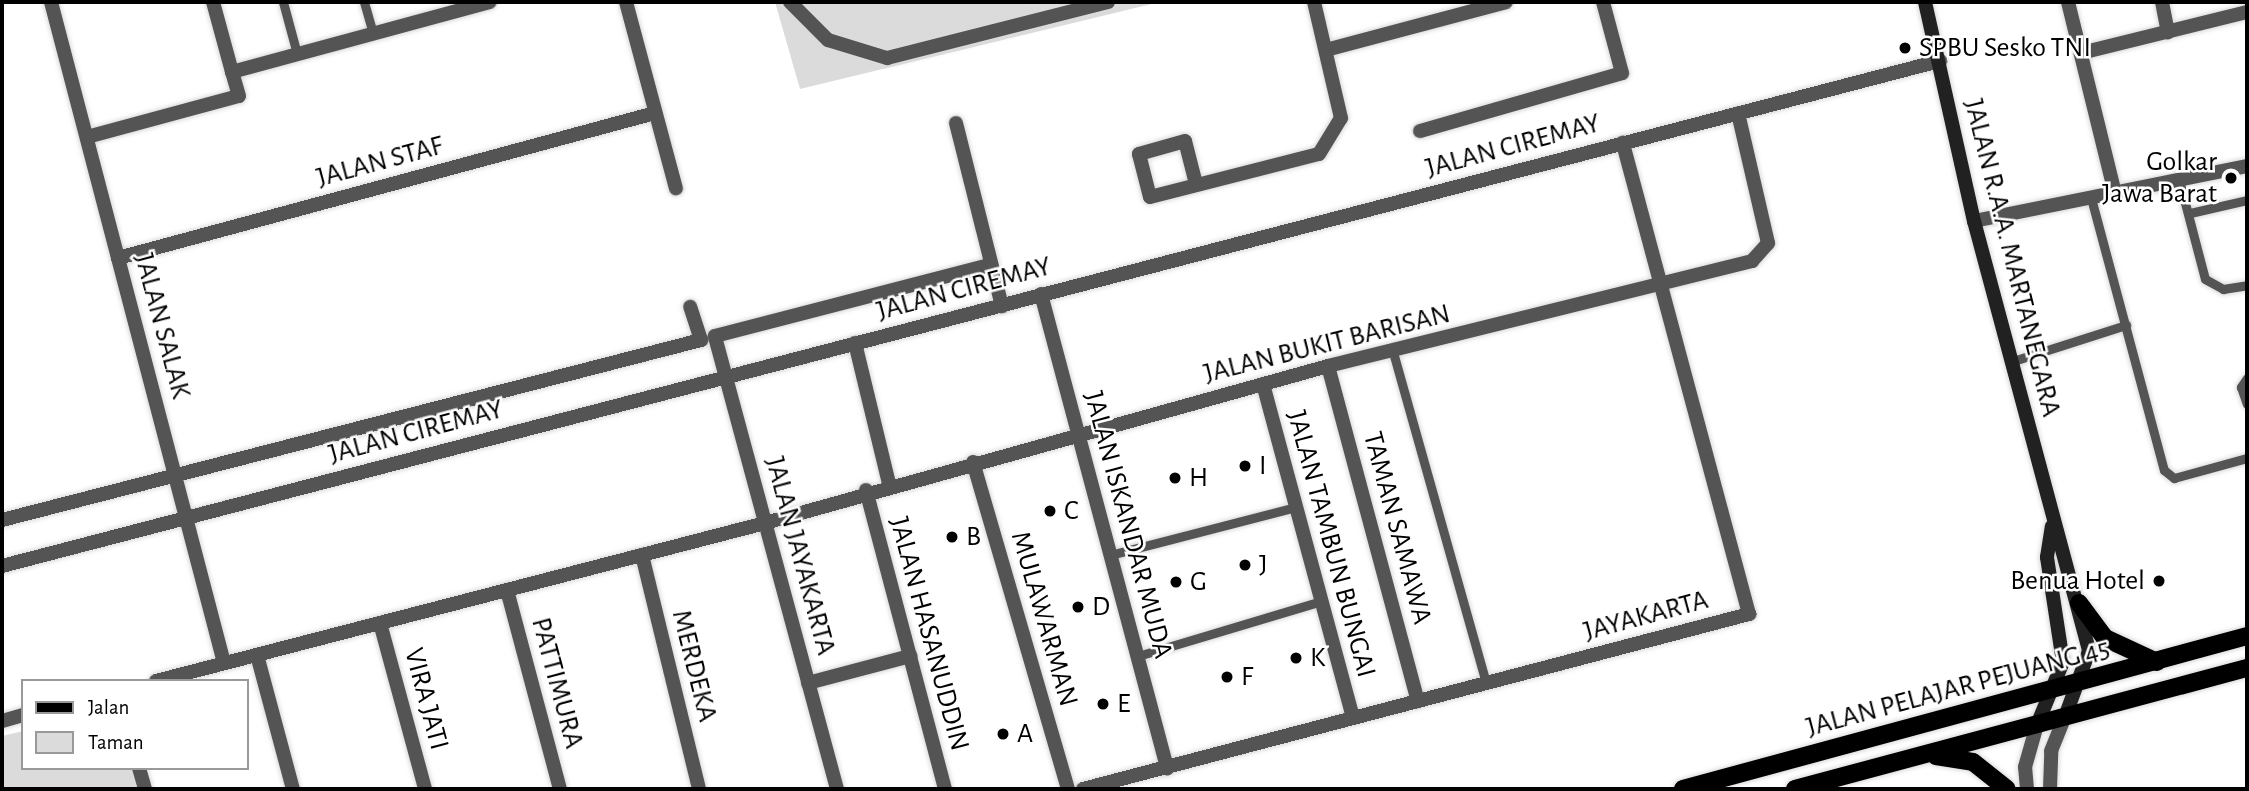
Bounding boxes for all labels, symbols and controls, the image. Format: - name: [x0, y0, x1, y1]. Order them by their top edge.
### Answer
- place label: SPBU Sesko TNI: [1919, 31, 2091, 65]
- marker: SPBU Sesko TNI: [1897, 40, 1913, 56]
- street label: JALAN R.A.A. MARTANEGARA: [1956, 96, 2068, 420]
- street label: JALAN CIREMAY: [1422, 107, 1604, 185]
- street label: JALAN STAF: [313, 129, 447, 195]
- place label: Golkar Jawa Barat: [2102, 145, 2217, 211]
- marker: Golkar Jawa Barat: [2223, 170, 2239, 186]
- street label: JALAN SALAK: [126, 250, 198, 402]
- street label: JALAN CIREMAY: [873, 250, 1055, 328]
- street label: JALAN BUKIT BARISAN: [1200, 297, 1454, 391]
- street label: JALAN ISKANDAR MUDA: [1076, 388, 1180, 662]
- street label: JALAN CIREMAY: [325, 393, 507, 471]
- street label: JALAN TAMBUN BUNGAI: [1279, 407, 1383, 681]
- street label: TAMAN SAMAWA: [1355, 428, 1439, 628]
- place label: I: [1259, 449, 1267, 483]
- street label: JALAN JAYAKARTA: [757, 453, 843, 659]
- marker: I: [1237, 458, 1253, 474]
- place label: H: [1189, 461, 1208, 495]
- marker: H: [1167, 470, 1183, 486]
- place label: C: [1064, 494, 1079, 528]
- marker: C: [1042, 503, 1058, 519]
- street label: JALAN HASANUDDIN: [882, 513, 976, 755]
- place label: B: [966, 520, 981, 554]
- street label: MULAWARMAN: [1003, 528, 1085, 710]
- marker: B: [944, 529, 960, 545]
- place label: J: [1259, 548, 1268, 582]
- marker: J: [1237, 557, 1253, 573]
- place label: Benua Hotel: [2010, 564, 2145, 598]
- place label: G: [1190, 565, 1207, 599]
- marker: Benua Hotel: [2151, 573, 2167, 589]
- marker: G: [1168, 574, 1184, 590]
- street label: JAYAKARTA: [1580, 583, 1712, 649]
- place label: D: [1092, 590, 1110, 624]
- marker: D: [1070, 599, 1086, 615]
- street label: MERDEKA: [664, 607, 724, 725]
- street label: PATTIMURA: [523, 614, 591, 752]
- street label: JALAN PELAJAR PEJUANG 45: [1803, 631, 2113, 745]
- place label: K: [1310, 641, 1325, 675]
- street label: VIRA JATI: [396, 644, 456, 754]
- marker: K: [1288, 650, 1304, 666]
- place label: F: [1241, 660, 1253, 694]
- marker: F: [1219, 669, 1235, 685]
- legend: [21, 679, 248, 770]
- place label: E: [1117, 687, 1130, 721]
- marker: E: [1095, 696, 1111, 712]
- text: Jalan: [88, 697, 129, 718]
- place label: A: [1017, 717, 1033, 751]
- marker: A: [995, 726, 1011, 742]
- text: Taman: [88, 732, 144, 753]

